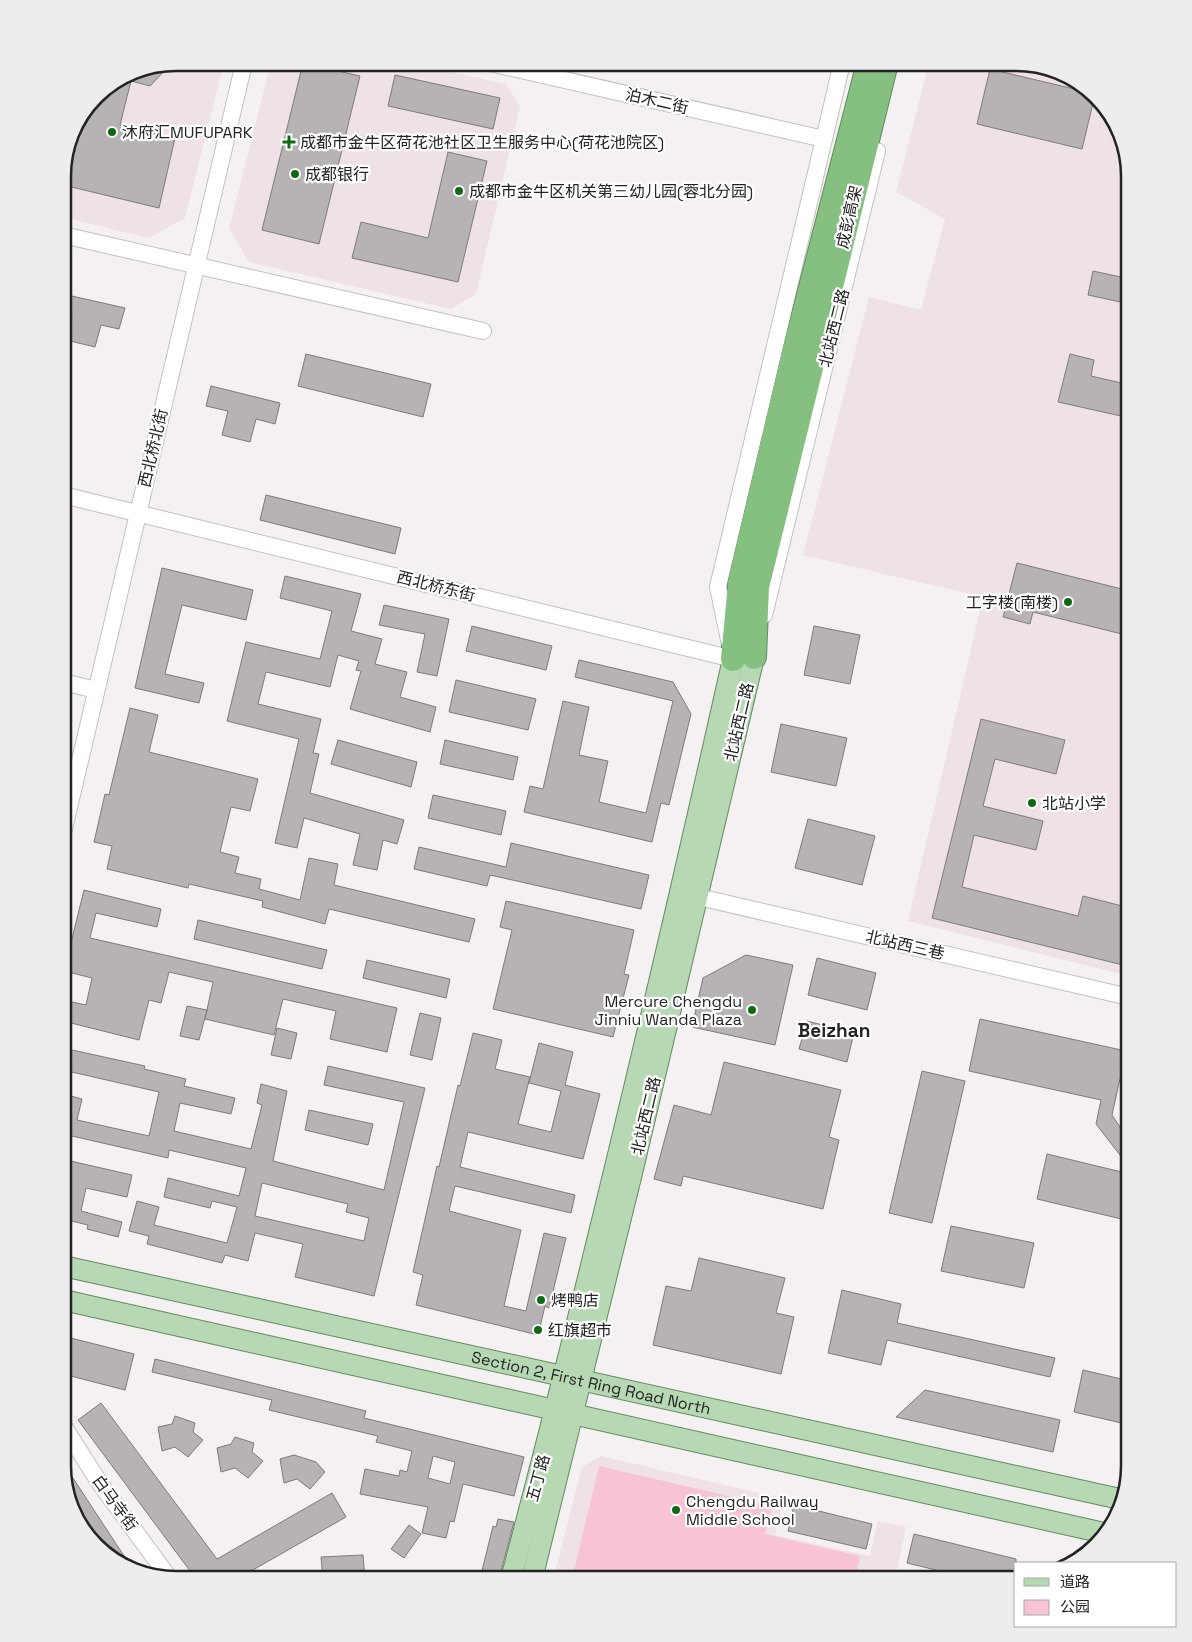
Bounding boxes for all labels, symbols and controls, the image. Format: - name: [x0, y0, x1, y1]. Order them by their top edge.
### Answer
- street label: 泊木二街: [623, 84, 691, 118]
- place label: 沐府汇MUFUPARK: [122, 122, 253, 143]
- marker: 沐府汇MUFUPARK: [106, 126, 118, 138]
- place label: 成都市金牛区荷花池社区卫生服务中心(荷花池院区): [300, 132, 664, 153]
- marker: 成都市金牛区荷花池社区卫生服务中心(荷花池院区): [282, 135, 296, 149]
- place label: 成都银行: [305, 164, 369, 185]
- marker: 成都银行: [289, 168, 301, 180]
- place label: 成都市金牛区机关第三幼儿园(蓉北分园): [469, 181, 753, 202]
- street label: 成彭高架: [832, 183, 866, 251]
- marker: 成都市金牛区机关第三幼儿园(蓉北分园): [453, 185, 465, 197]
- street label: 北站西二路: [814, 287, 854, 369]
- street label: 西北桥北街: [134, 407, 172, 489]
- street label: 西北桥东街: [395, 566, 477, 606]
- place label: 工字楼(南楼): [966, 592, 1058, 613]
- marker: 工字楼(南楼): [1062, 596, 1074, 608]
- street label: 北站西二路: [720, 681, 758, 763]
- place label: 北站小学: [1042, 793, 1106, 814]
- marker: 北站小学: [1026, 797, 1038, 809]
- street label: 北站西三巷: [864, 926, 946, 964]
- place label: Mercure Chengdu Jinniu Wanda Plaza: [595, 991, 742, 1030]
- marker: Mercure Chengdu Jinniu Wanda Plaza: [746, 1004, 758, 1016]
- district label: Beizhan: [798, 1018, 870, 1043]
- street label: 北站西二路: [627, 1075, 665, 1157]
- place label: 烤鸭店: [551, 1290, 599, 1311]
- marker: 烤鸭店: [535, 1294, 547, 1306]
- place label: 红旗超市: [548, 1320, 612, 1341]
- marker: 红旗超市: [532, 1324, 544, 1336]
- street label: Section 2, First Ring Road North: [470, 1346, 713, 1419]
- street label: 五丁路: [522, 1452, 554, 1504]
- street label: 白马寺街: [88, 1471, 142, 1535]
- place label: Chengdu Railway Middle School: [686, 1491, 818, 1530]
- marker: Chengdu Railway Middle School: [670, 1504, 682, 1516]
- legend: [1014, 1562, 1177, 1627]
- text: 道路: [1060, 1572, 1090, 1591]
- text: 公园: [1060, 1597, 1090, 1616]

